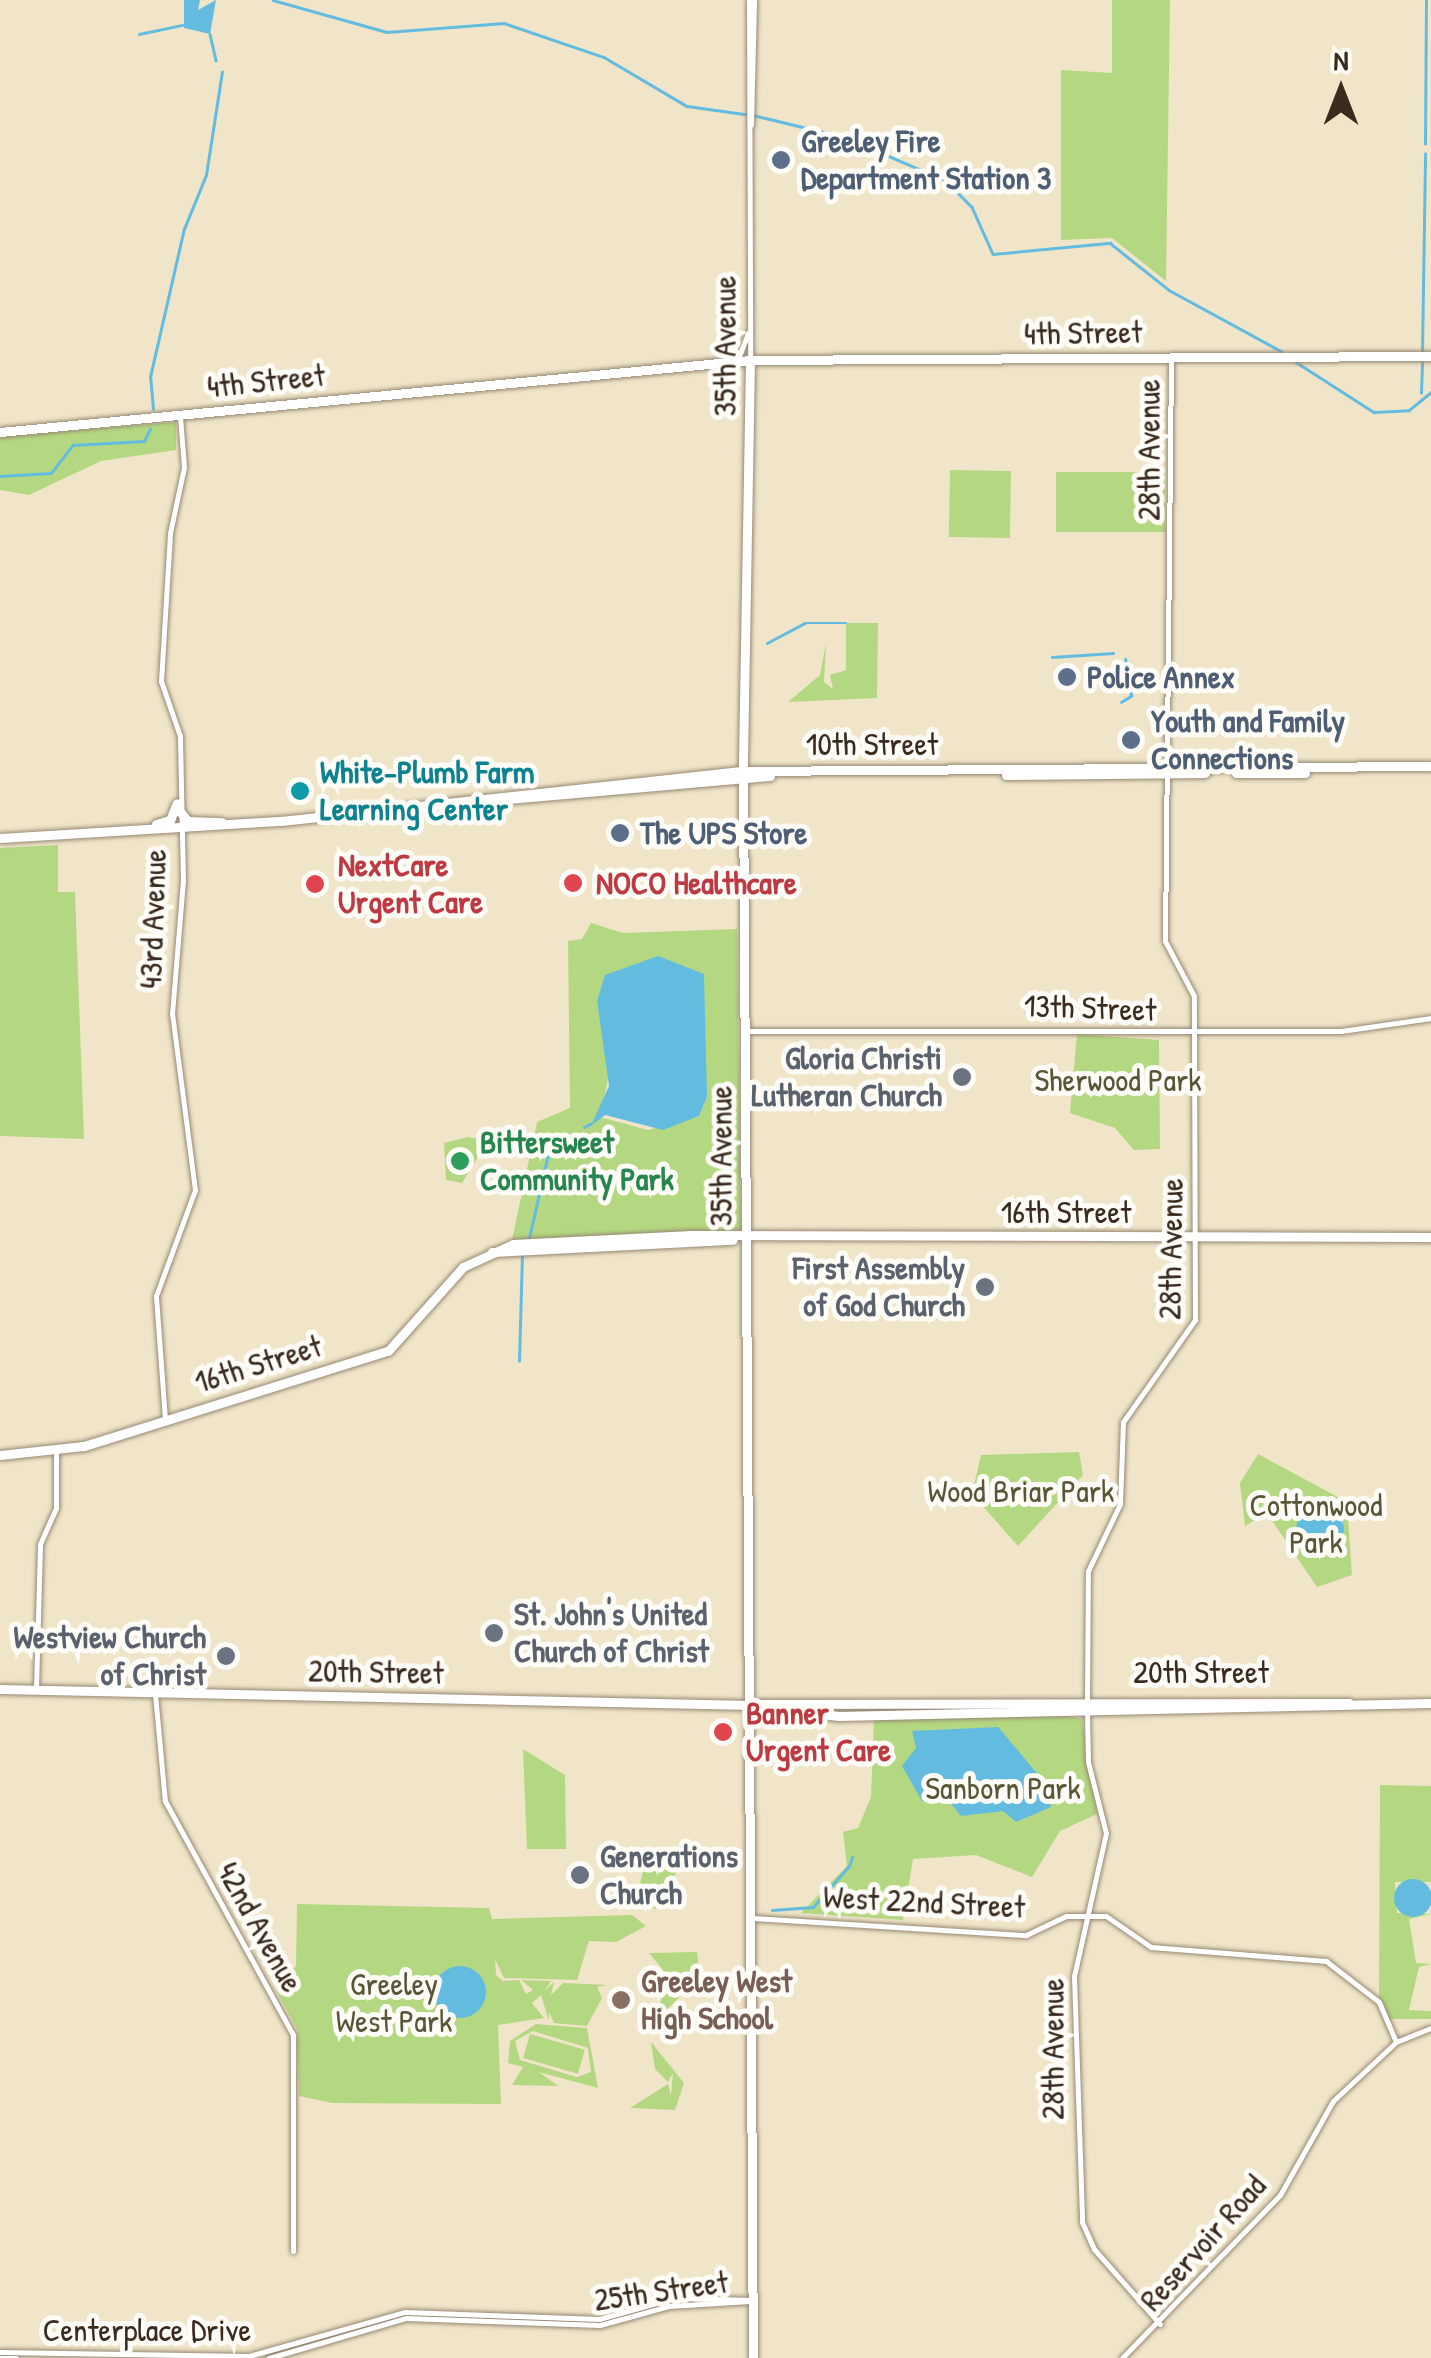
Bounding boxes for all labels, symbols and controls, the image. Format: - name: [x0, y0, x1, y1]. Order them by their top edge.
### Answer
- north arrow: [1291, 40, 1391, 140]
- text: N: [1334, 41, 1348, 79]
- place label: Greeley Fire Department Station 3: [801, 123, 1051, 198]
- marker: Greeley Fire Department Station 3: [770, 149, 792, 171]
- street label: 35th Avenue: [706, 276, 744, 416]
- street label: 4th Street: [1024, 313, 1142, 353]
- street label: 4th Street: [205, 356, 327, 406]
- street label: 28th Avenue: [1130, 379, 1168, 521]
- place label: Police Annex: [1087, 658, 1235, 696]
- marker: Police Annex: [1056, 666, 1078, 688]
- place label: Youth and Family Connections: [1151, 703, 1345, 778]
- street label: 10th Street: [806, 725, 938, 763]
- marker: Youth and Family Connections: [1120, 729, 1142, 751]
- place label: White-Plumb Farm Learning Center: [320, 754, 535, 829]
- marker: White-Plumb Farm Learning Center: [289, 780, 311, 802]
- place label: The UPS Store: [640, 814, 807, 852]
- marker: The UPS Store: [609, 822, 631, 844]
- place label: NextCare Urgent Care: [338, 847, 483, 922]
- street label: 43rd Avenue: [131, 849, 175, 989]
- place label: NOCO Healthcare: [596, 864, 797, 902]
- marker: NOCO Healthcare: [560, 870, 586, 896]
- marker: NextCare Urgent Care: [302, 871, 328, 897]
- street label: 13th Street: [1023, 987, 1157, 1029]
- place label: Gloria Christi Lutheran Church: [751, 1040, 942, 1115]
- park label: Sherwood Park: [1034, 1061, 1202, 1099]
- marker: Gloria Christi Lutheran Church: [951, 1066, 973, 1088]
- street label: 35th Avenue: [702, 1086, 740, 1226]
- place label: Bittersweet Community Park: [480, 1124, 674, 1199]
- marker: Bittersweet Community Park: [449, 1150, 471, 1172]
- street label: 28th Avenue: [1151, 1178, 1191, 1320]
- street label: 16th Street: [1001, 1193, 1131, 1231]
- place label: First Assembly of God Church: [793, 1250, 965, 1325]
- marker: First Assembly of God Church: [974, 1276, 996, 1298]
- street label: 16th Street: [190, 1327, 326, 1401]
- park label: Wood Briar Park: [928, 1472, 1114, 1510]
- park label: Cottonwood Park: [1250, 1487, 1382, 1562]
- place label: St. John's United Church of Christ: [514, 1596, 709, 1671]
- place label: Westview Church of Christ: [13, 1619, 206, 1694]
- marker: St. John's United Church of Christ: [483, 1622, 505, 1644]
- marker: Westview Church of Christ: [215, 1645, 237, 1667]
- street label: 20th Street: [308, 1652, 444, 1692]
- street label: 20th Street: [1133, 1653, 1269, 1691]
- place label: Banner Urgent Care: [746, 1695, 891, 1770]
- marker: Banner Urgent Care: [710, 1719, 736, 1745]
- park label: Sanborn Park: [925, 1769, 1081, 1807]
- place label: Generations Church: [600, 1838, 738, 1913]
- street label: 42nd Avenue: [209, 1855, 311, 1999]
- marker: Generations Church: [569, 1864, 591, 1886]
- street label: West 22nd Street: [822, 1878, 1026, 1926]
- place label: Greeley West High School: [641, 1963, 792, 2038]
- park label: Greeley West Park: [336, 1966, 452, 2041]
- street label: 28th Avenue: [1034, 1978, 1072, 2120]
- marker: Greeley West High School: [610, 1989, 632, 2011]
- street label: Reservoir Road: [1132, 2167, 1274, 2319]
- street label: 25th Street: [592, 2263, 730, 2319]
- street label: Centerplace Drive: [43, 2311, 251, 2349]

